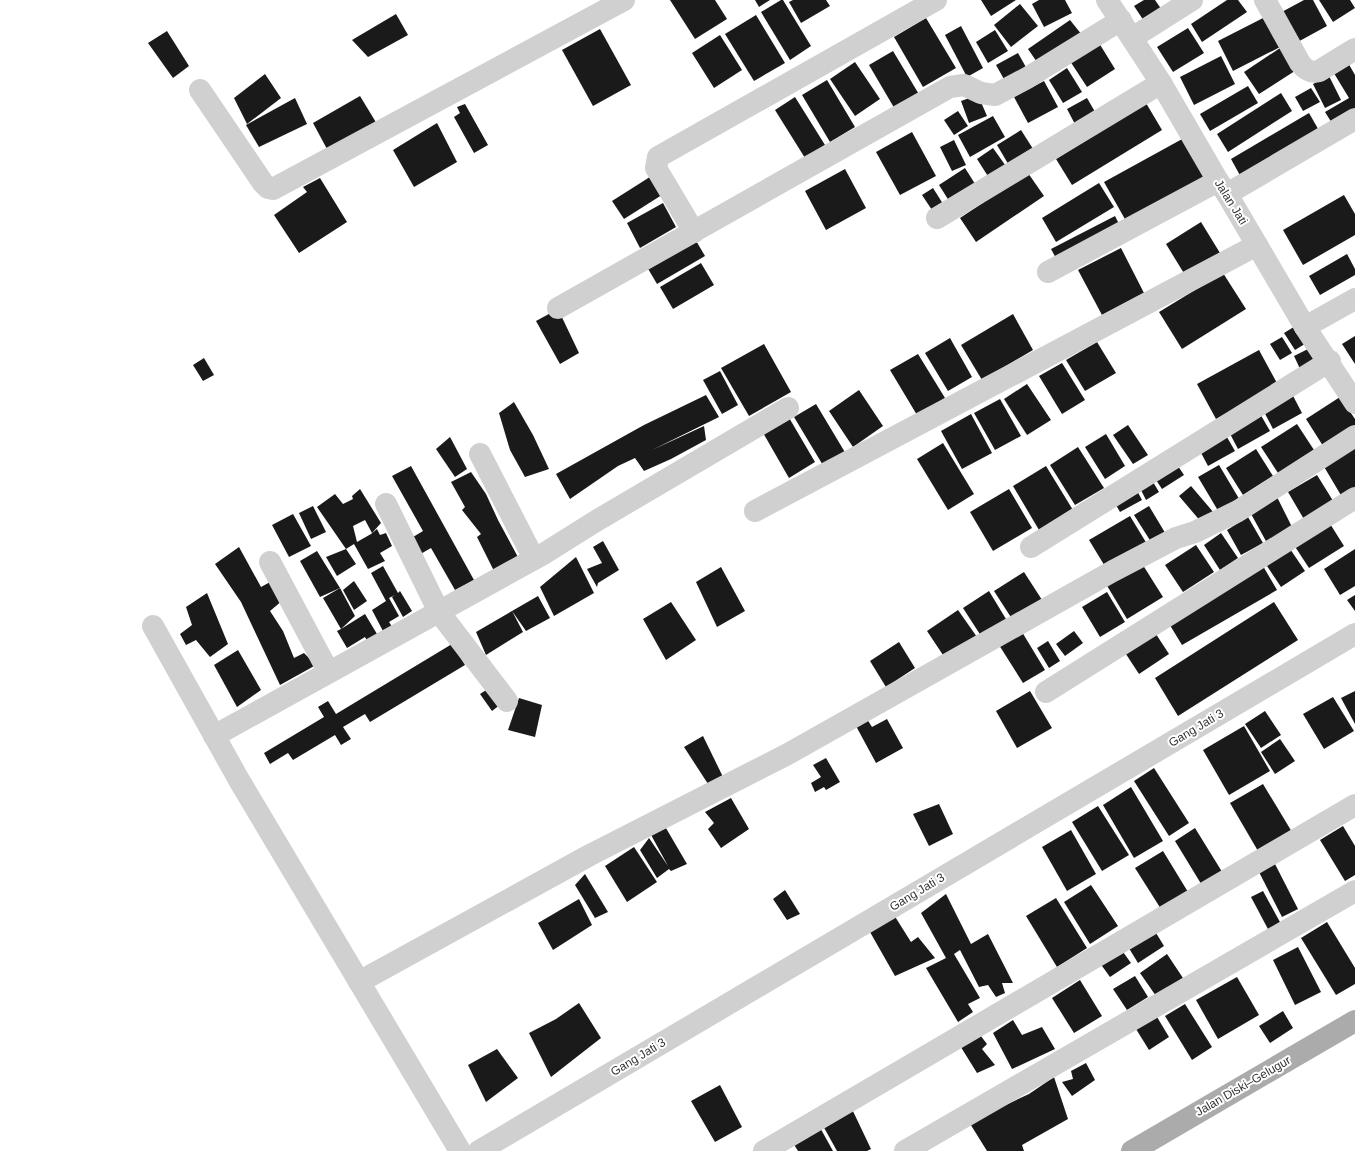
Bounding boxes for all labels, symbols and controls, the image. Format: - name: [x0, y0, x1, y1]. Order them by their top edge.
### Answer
- street label: Jalan Jati: [1212, 177, 1250, 227]
- street label: Gang Jati 3: [1166, 706, 1226, 750]
- street label: Gang Jati 3: [887, 870, 947, 914]
- street label: Gang Jati 3: [608, 1035, 668, 1079]
- street label: Jalan Diski–Gelugur: [1193, 1053, 1293, 1119]

